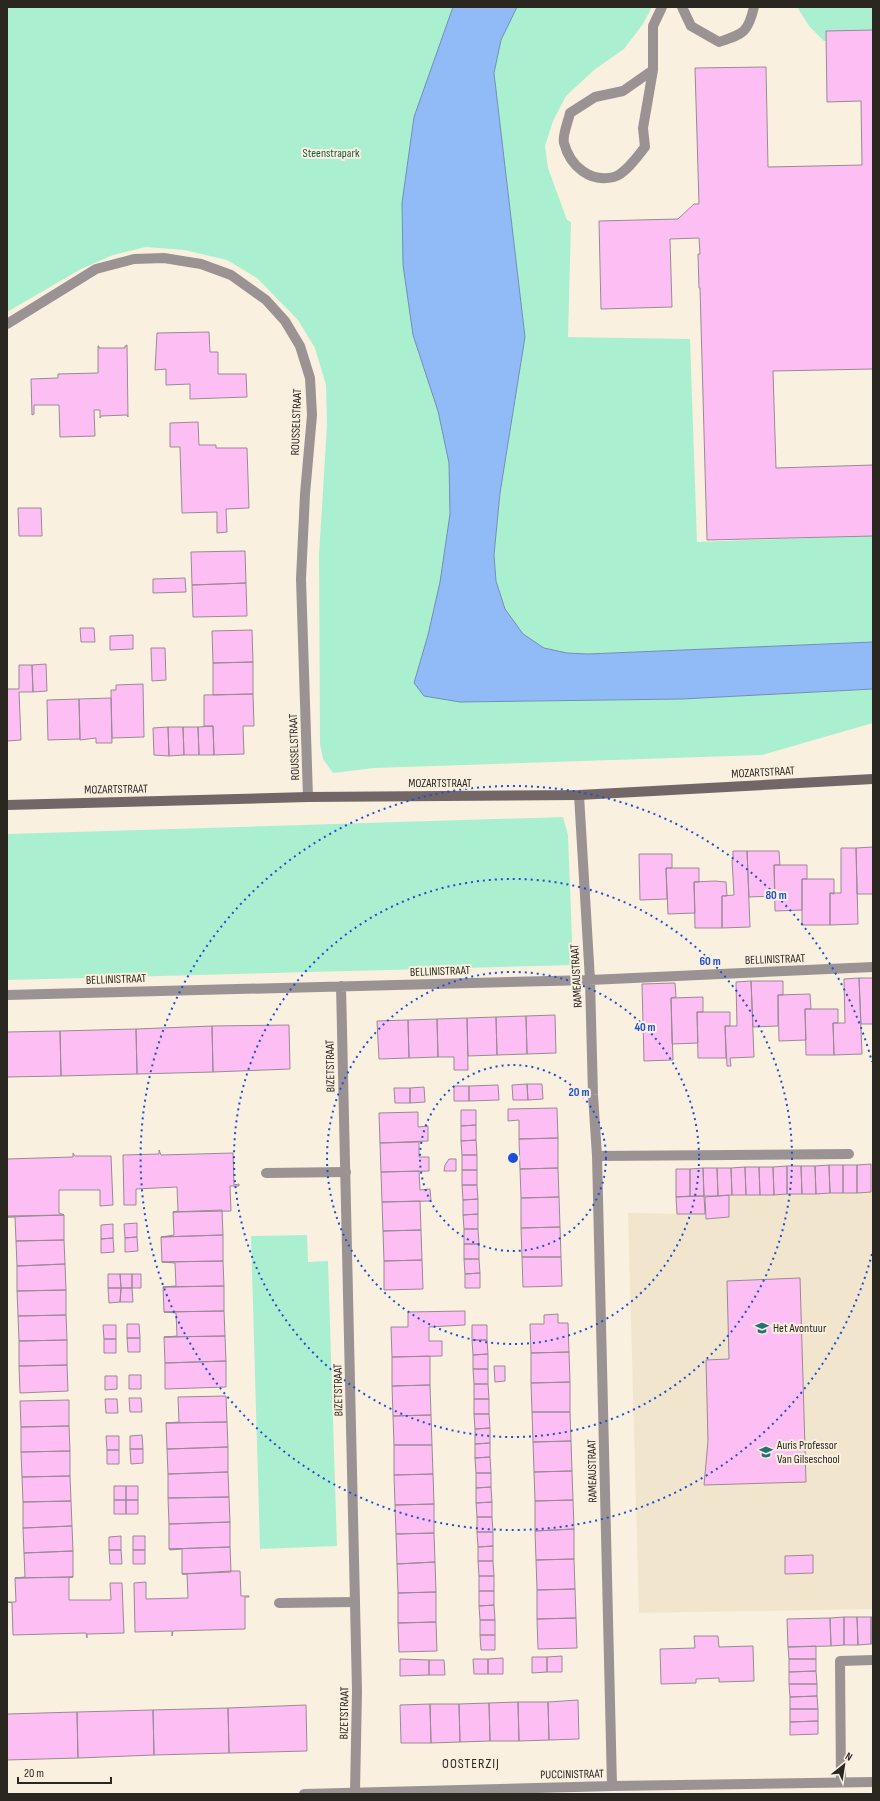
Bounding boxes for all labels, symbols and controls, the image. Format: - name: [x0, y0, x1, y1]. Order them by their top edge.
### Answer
- park label: Steenstrapark: [303, 146, 360, 161]
- street label: ROUSSELSTRAAT: [288, 388, 305, 456]
- street label: ROUSSELSTRAAT: [286, 713, 303, 781]
- street label: MOZARTSTRAAT: [731, 763, 795, 782]
- street label: MOZARTSTRAAT: [408, 776, 472, 791]
- street label: MOZARTSTRAAT: [84, 781, 148, 798]
- text: 80 m: [765, 888, 787, 903]
- street label: RAMEAUSTRAAT: [567, 944, 586, 1008]
- street label: BELLINISTRAAT: [745, 951, 806, 968]
- text: 60 m: [699, 954, 721, 969]
- street label: BELLINISTRAAT: [410, 963, 471, 980]
- street label: BELLINISTRAAT: [86, 971, 147, 988]
- text: 40 m: [634, 1020, 656, 1035]
- street label: BIZETSTRAAT: [323, 1039, 338, 1092]
- text: 20 m: [569, 1085, 589, 1100]
- centre of rings: [506, 1151, 520, 1165]
- school or university icon: Het Avontuur: [754, 1320, 770, 1336]
- place label: Het Avontuur: [773, 1321, 827, 1336]
- street label: BIZETSTRAAT: [331, 1363, 346, 1416]
- place label: Auris Professor Van Gilseschool: [776, 1438, 840, 1467]
- street label: RAMEAUSTRAAT: [584, 1439, 601, 1503]
- school or university icon: Auris Professor Van Gilseschool: [758, 1444, 774, 1460]
- street label: BIZETSTRAAT: [337, 1686, 352, 1739]
- north arrow: [824, 1745, 864, 1785]
- text: N: [843, 1750, 855, 1764]
- district label: OOSTERZIJ: [442, 1755, 500, 1772]
- scale bar: [18, 1759, 111, 1785]
- text: 20 m: [24, 1766, 44, 1781]
- street label: PUCCINISTRAAT: [540, 1766, 604, 1783]

